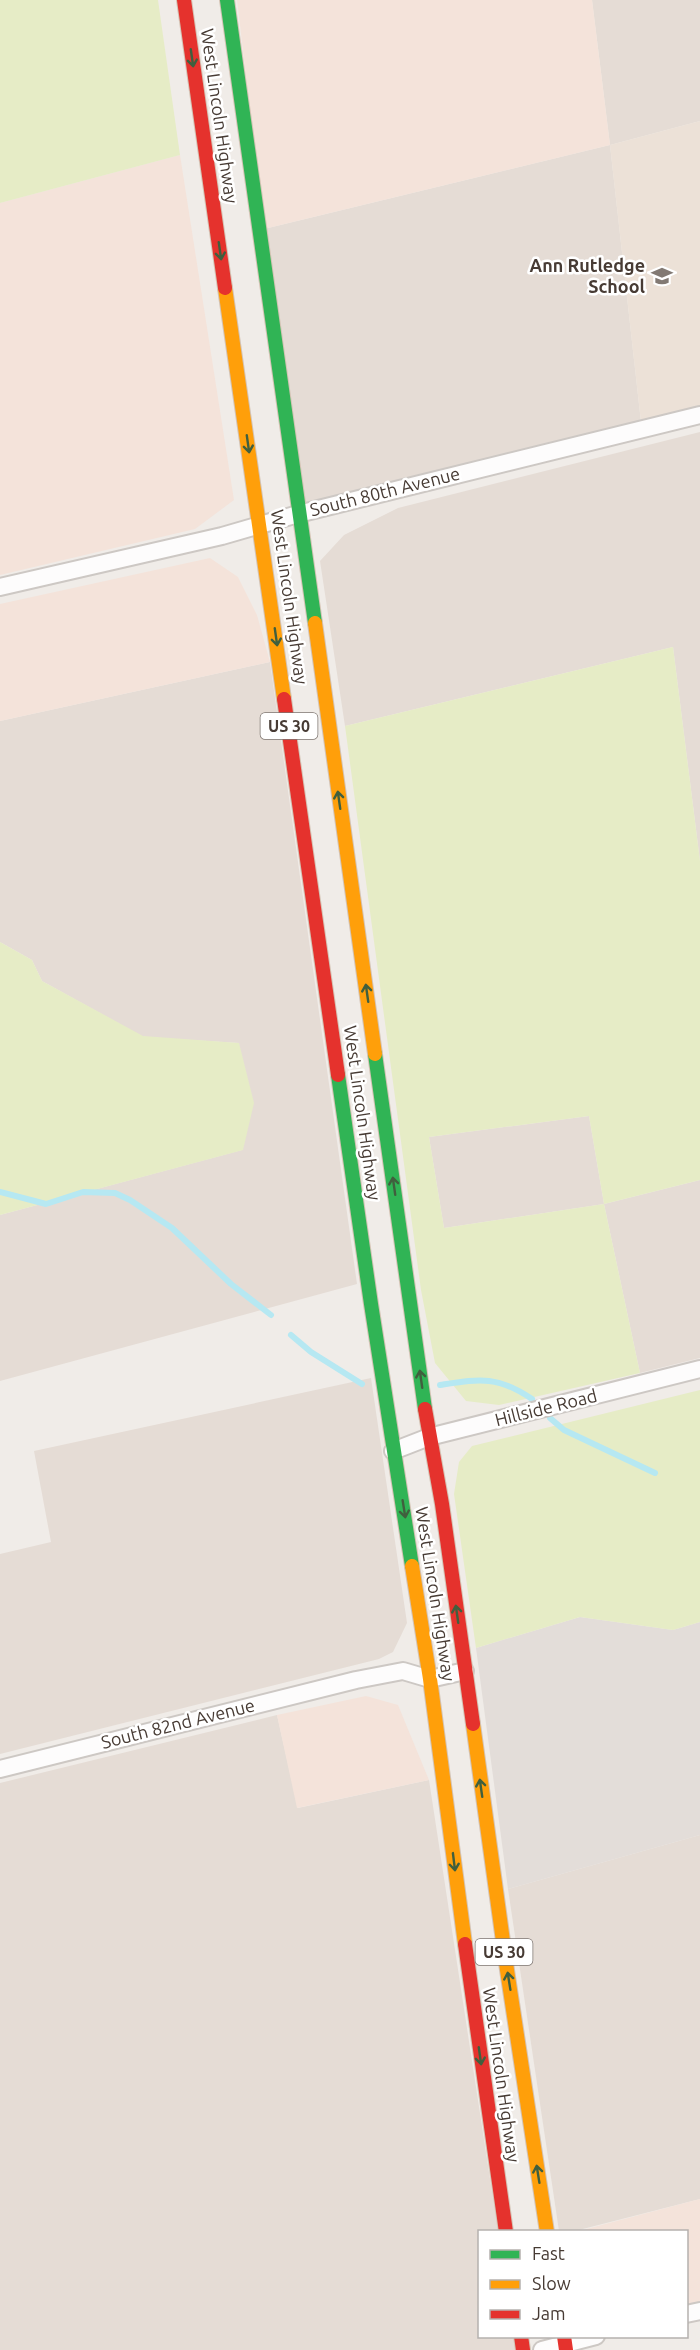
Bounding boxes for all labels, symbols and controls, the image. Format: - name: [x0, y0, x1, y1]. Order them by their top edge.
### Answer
- street label: West Lincoln Highway: [198, 27, 242, 205]
- one-way arrow: [187, 48, 198, 67]
- one-way arrow: [215, 240, 226, 260]
- place label: Ann Rutledge School: [529, 255, 646, 296]
- school or university icon: Ann Rutledge School: [650, 264, 674, 288]
- one-way arrow: [243, 433, 254, 453]
- street label: South 80th Avenue: [308, 463, 462, 519]
- street label: West Lincoln Highway: [268, 508, 312, 686]
- one-way arrow: [271, 626, 282, 646]
- road number: US 30: [260, 713, 318, 739]
- one-way arrow: [334, 790, 345, 810]
- one-way arrow: [362, 983, 373, 1003]
- street label: West Lincoln Highway: [341, 1024, 385, 1202]
- one-way arrow: [389, 1176, 400, 1196]
- one-way arrow: [416, 1369, 427, 1389]
- street label: Hillside Road: [493, 1385, 599, 1429]
- one-way arrow: [398, 1498, 409, 1518]
- street label: West Lincoln Highway: [412, 1505, 460, 1683]
- one-way arrow: [451, 1604, 462, 1624]
- street label: South 82nd Avenue: [99, 1694, 257, 1752]
- one-way arrow: [476, 1779, 487, 1798]
- one-way arrow: [448, 1852, 459, 1872]
- road number: US 30: [476, 1939, 532, 1965]
- one-way arrow: [503, 1972, 514, 1991]
- street label: West Lincoln Highway: [480, 1986, 524, 2164]
- one-way arrow: [474, 2045, 485, 2065]
- one-way arrow: [533, 2164, 544, 2184]
- legend: [478, 2230, 688, 2338]
- text: Fast: [532, 2243, 565, 2263]
- text: Slow: [532, 2273, 571, 2293]
- text: Jam: [532, 2303, 566, 2323]

